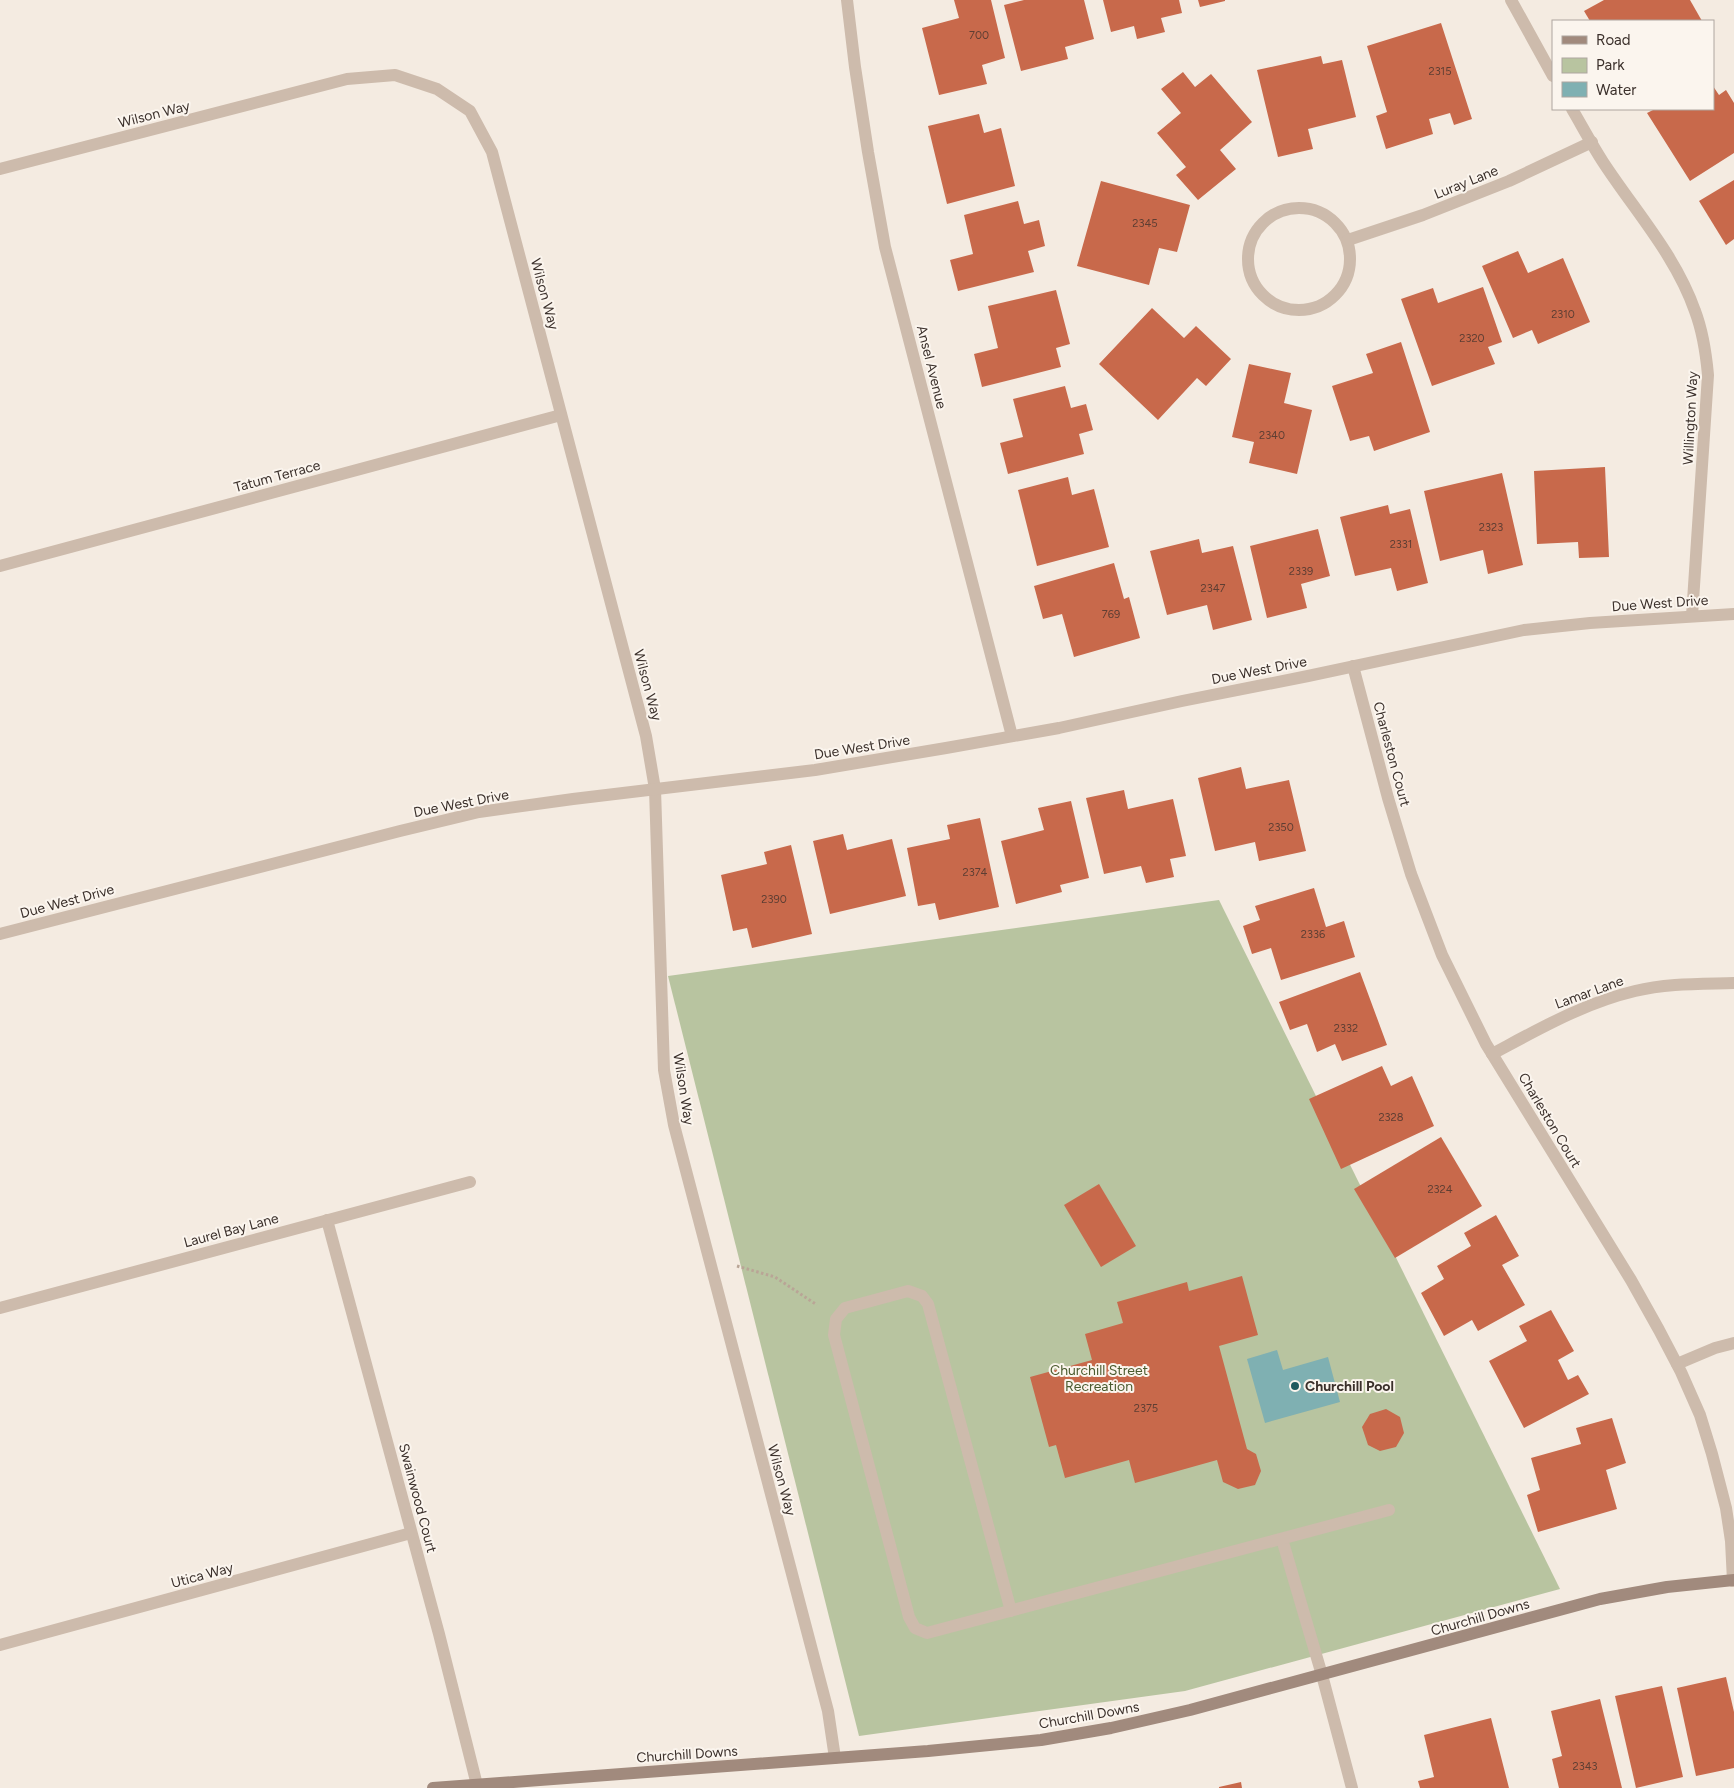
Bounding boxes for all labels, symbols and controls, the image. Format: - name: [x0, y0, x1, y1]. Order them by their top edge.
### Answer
- legend: [1552, 20, 1714, 110]
- house number: 700: [969, 29, 989, 42]
- text: Road: [1596, 31, 1631, 49]
- text: Park: [1596, 56, 1625, 74]
- house number: 2315: [1428, 65, 1452, 78]
- text: Water: [1596, 81, 1636, 99]
- street label: Wilson Way: [117, 97, 192, 132]
- street label: Luray Lane: [1432, 162, 1501, 203]
- house number: 2345: [1132, 217, 1158, 230]
- street label: Wilson Way: [527, 257, 562, 332]
- house number: 2310: [1551, 308, 1575, 321]
- street label: Ansel Avenue: [913, 324, 950, 411]
- house number: 2320: [1459, 332, 1485, 345]
- street label: Willington Way: [1680, 370, 1701, 465]
- house number: 2340: [1259, 429, 1285, 442]
- street label: Tatum Terrace: [232, 457, 323, 496]
- house number: 2323: [1479, 521, 1503, 534]
- house number: 2331: [1390, 538, 1412, 551]
- house number: 2339: [1289, 565, 1313, 578]
- house number: 2347: [1201, 582, 1226, 595]
- street label: Due West Drive: [1611, 592, 1709, 615]
- house number: 769: [1102, 608, 1120, 621]
- street label: Wilson Way: [630, 648, 665, 723]
- street label: Due West Drive: [1210, 653, 1309, 688]
- street label: Charleston Court: [1369, 700, 1414, 808]
- street label: Due West Drive: [813, 731, 912, 763]
- street label: Due West Drive: [412, 786, 511, 821]
- house number: 2350: [1268, 821, 1294, 834]
- house number: 2374: [963, 866, 988, 879]
- street label: Due West Drive: [18, 881, 116, 922]
- house number: 2390: [761, 893, 787, 906]
- house number: 2336: [1301, 928, 1325, 941]
- street label: Lamar Lane: [1553, 972, 1626, 1013]
- house number: 2332: [1334, 1022, 1358, 1035]
- street label: Wilson Way: [669, 1052, 698, 1127]
- street label: Charleston Court: [1515, 1070, 1585, 1171]
- house number: 2328: [1378, 1111, 1404, 1124]
- house number: 2324: [1427, 1183, 1453, 1196]
- street label: Laurel Bay Lane: [182, 1210, 281, 1251]
- park label: Churchill Street Recreation: [1050, 1362, 1148, 1395]
- place label: Churchill Pool: [1305, 1378, 1394, 1395]
- marker: Churchill Pool: [1289, 1380, 1301, 1392]
- house number: 2375: [1134, 1402, 1158, 1415]
- street label: Swainwood Court: [395, 1442, 440, 1555]
- street label: Wilson Way: [764, 1443, 799, 1518]
- street label: Utica Way: [169, 1559, 236, 1592]
- street label: Churchill Downs: [1429, 1595, 1531, 1640]
- street label: Churchill Downs: [1038, 1698, 1141, 1733]
- street label: Churchill Downs: [636, 1742, 738, 1767]
- house number: 2343: [1573, 1760, 1597, 1773]

